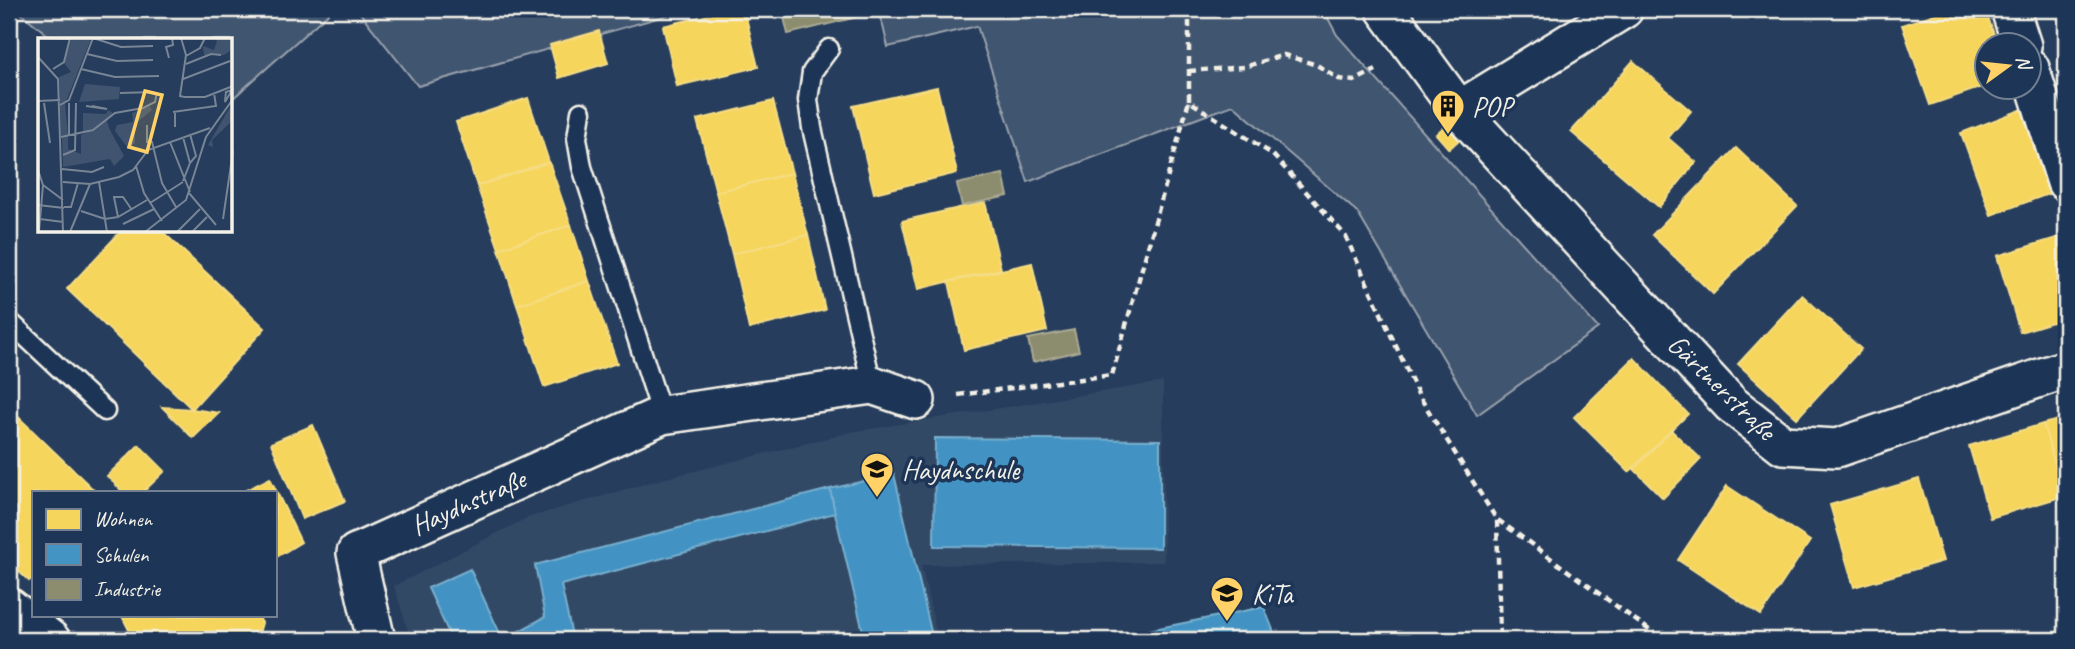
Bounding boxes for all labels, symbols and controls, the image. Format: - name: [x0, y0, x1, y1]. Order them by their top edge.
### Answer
- north arrow: [1974, 32, 2044, 102]
- inset map: [38, 38, 233, 233]
- text: N: [2010, 53, 2037, 74]
- building icon: POP: [1429, 87, 1467, 136]
- place label: POP: [1472, 89, 1516, 124]
- street label: Gärtnerstraße: [1660, 327, 1785, 449]
- school or university icon: Haydnschule: [858, 450, 896, 499]
- place label: Haydnschule: [902, 452, 1021, 487]
- street label: Haydnstraße: [405, 460, 533, 543]
- legend: [32, 491, 276, 618]
- text: Wohnen: [94, 506, 154, 532]
- text: Schulen: [94, 542, 149, 568]
- school or university icon: KiTa: [1208, 574, 1246, 623]
- text: Industrie: [94, 576, 161, 602]
- place label: KiTa: [1252, 576, 1294, 611]

